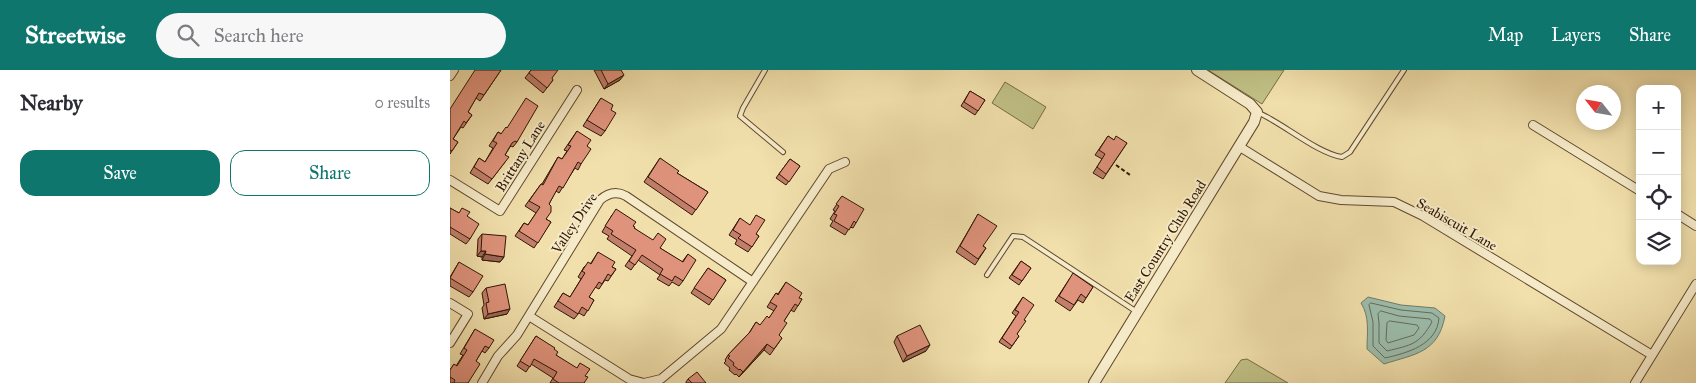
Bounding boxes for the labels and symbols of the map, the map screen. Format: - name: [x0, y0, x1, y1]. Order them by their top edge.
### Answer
- north arrow: [1576, 85, 1621, 130]
- street label: Brittany Lane: [492, 117, 549, 195]
- street label: East Country Club Road: [1121, 177, 1210, 305]
- street label: Valley Drive: [547, 189, 601, 258]
- street label: Seabiscuit Lane: [1413, 194, 1500, 254]

